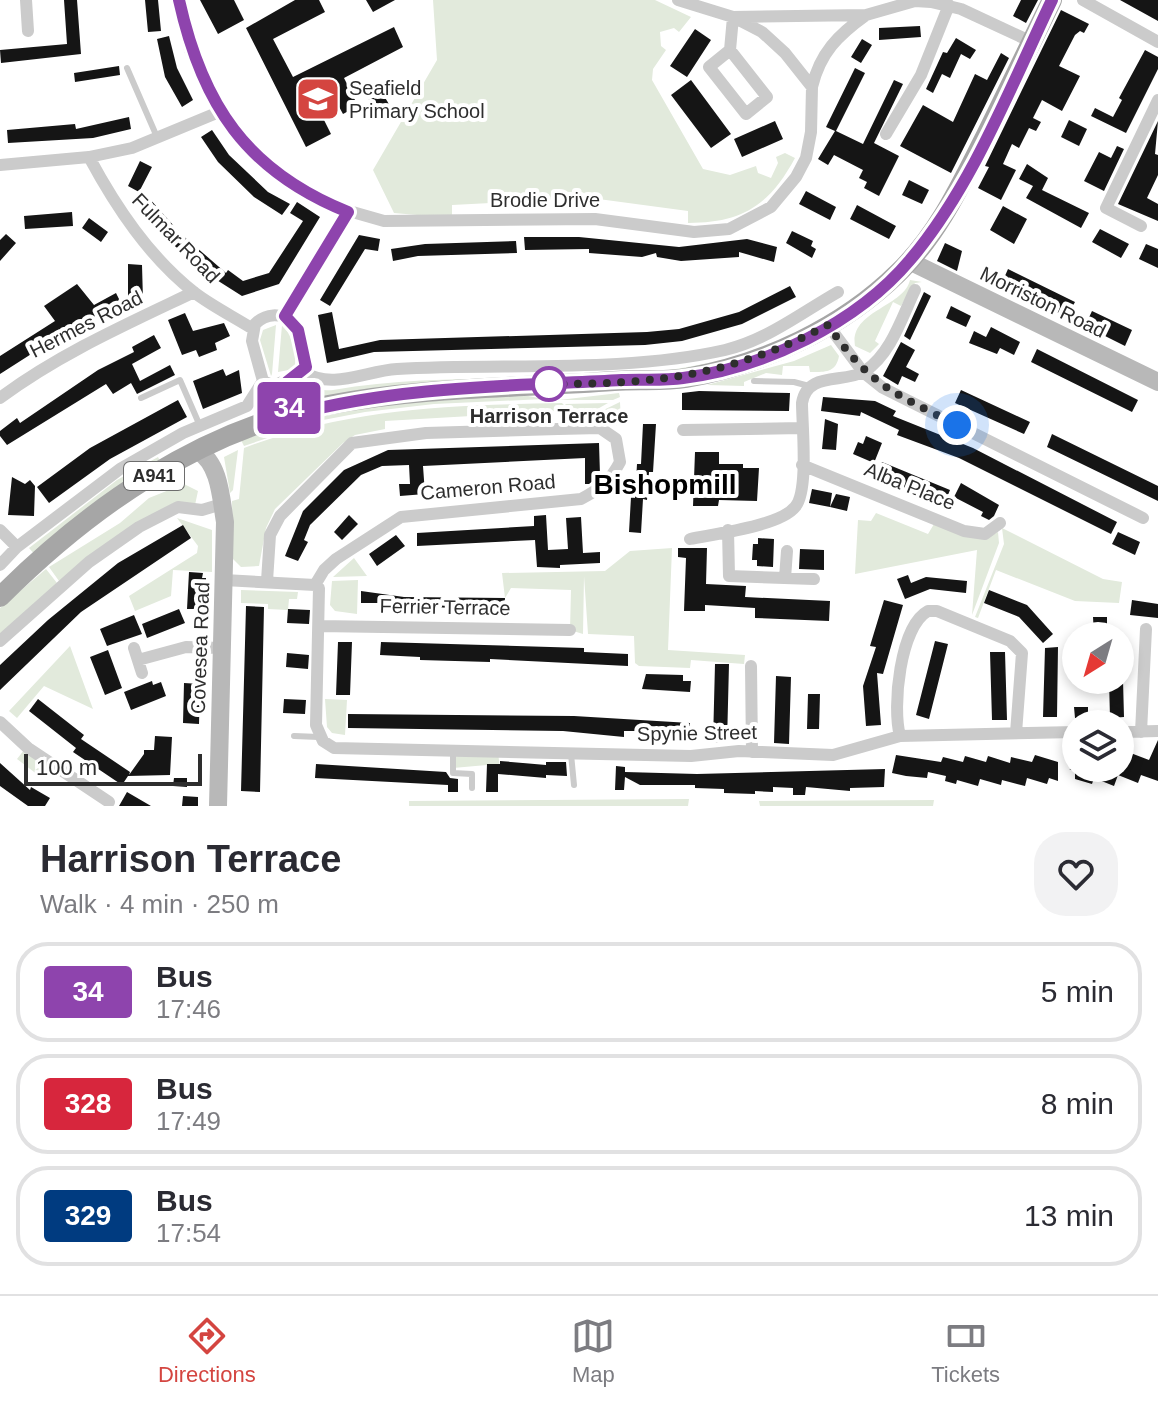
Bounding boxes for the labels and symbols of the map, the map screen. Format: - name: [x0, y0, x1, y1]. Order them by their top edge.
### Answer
- school or university icon: Seafield Primary School: [294, 75, 342, 123]
- place label: Seafield Primary School: [349, 77, 485, 122]
- street label: Fulmar Road: [128, 189, 224, 287]
- street label: Brodie Drive: [490, 189, 600, 211]
- street label: Morriston Road: [977, 262, 1109, 342]
- street label: Hermes Road: [26, 286, 146, 362]
- marker: Harrison Terrace: [532, 367, 566, 401]
- line badge: 34: [253, 382, 325, 434]
- place label: Harrison Terrace: [470, 405, 628, 427]
- your location: [937, 405, 977, 445]
- street label: Alba Place: [862, 458, 958, 514]
- road number: A941: [124, 462, 184, 490]
- district label: Bishopmill: [593, 469, 737, 500]
- street label: Cameron Road: [419, 470, 557, 504]
- street label: Covesea Road: [187, 582, 213, 714]
- street label: Ferrier Terrace: [379, 595, 511, 619]
- north arrow: [1062, 622, 1134, 694]
- street label: Spynie Street: [637, 721, 758, 745]
- scale bar: [24, 750, 202, 786]

